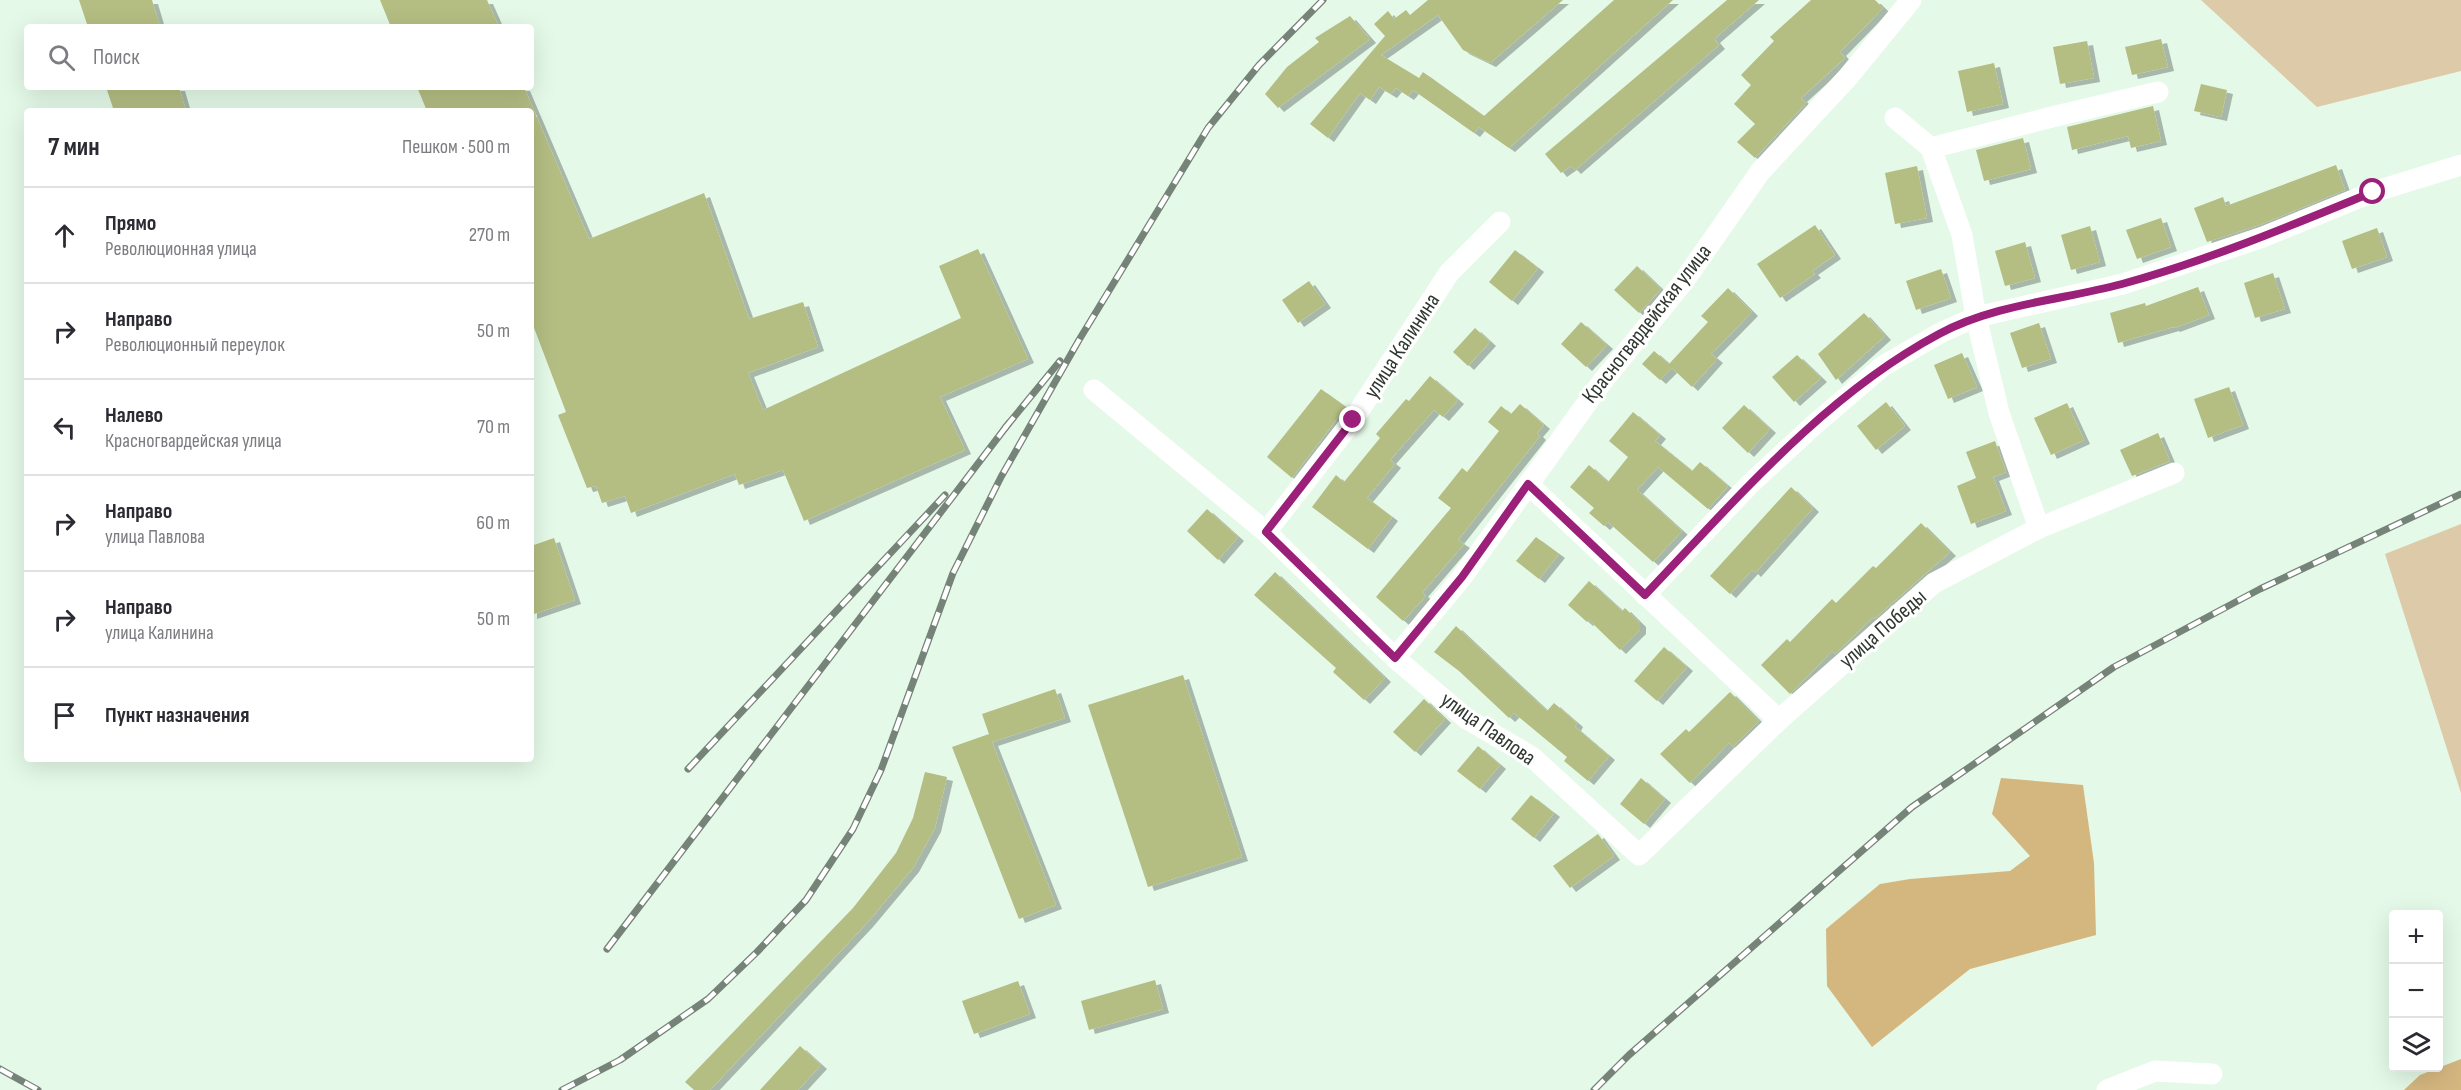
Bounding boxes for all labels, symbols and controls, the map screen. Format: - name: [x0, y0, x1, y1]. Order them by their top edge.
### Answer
- search box: [24, 24, 534, 90]
- icon: search: [45, 41, 78, 74]
- text: Поиск: [93, 44, 139, 71]
- text: 7 мин: [48, 132, 100, 163]
- text: Пешком · 500 m: [402, 135, 510, 159]
- route start: [2359, 178, 2385, 204]
- text: Прямо: [105, 210, 156, 237]
- icon: ahead: [48, 219, 81, 252]
- text: 270 m: [469, 223, 510, 247]
- text: Революционная улица: [105, 237, 257, 261]
- street label: Красногвардейская улица: [1576, 239, 1718, 409]
- street label: улица Калинина: [1358, 288, 1446, 404]
- text: Направо: [105, 306, 172, 333]
- icon: right: [48, 315, 81, 348]
- text: 50 m: [477, 319, 510, 343]
- text: Революционный переулок: [105, 333, 285, 357]
- text: Налево: [105, 402, 163, 429]
- route end: [1339, 406, 1365, 432]
- icon: left: [48, 411, 81, 444]
- text: 70 m: [477, 415, 510, 439]
- text: Красногвардейская улица: [105, 429, 282, 453]
- text: Направо: [105, 498, 172, 525]
- icon: right: [48, 507, 81, 540]
- text: 60 m: [476, 511, 510, 535]
- text: улица Павлова: [105, 525, 205, 549]
- street label: улица Победы: [1834, 584, 1932, 674]
- text: Направо: [105, 594, 172, 621]
- icon: right: [48, 603, 81, 636]
- text: 50 m: [477, 607, 510, 631]
- text: улица Калинина: [105, 621, 214, 645]
- street label: улица Павлова: [1435, 686, 1541, 772]
- icon: arrive: [48, 699, 81, 732]
- text: Пункт назначения: [105, 702, 249, 729]
- map controls: [2389, 910, 2443, 1072]
- button: +: [2389, 910, 2443, 964]
- button: −: [2389, 964, 2443, 1018]
- button: layers: [2389, 1018, 2443, 1072]

